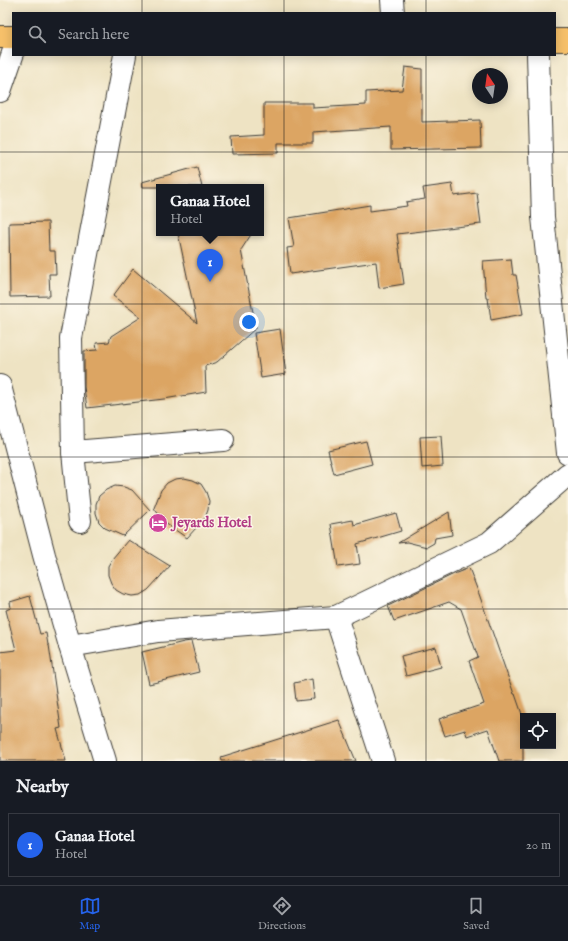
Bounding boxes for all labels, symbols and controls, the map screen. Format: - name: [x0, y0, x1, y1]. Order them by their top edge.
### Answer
- search box: [12, 12, 556, 56]
- icon: search: [26, 23, 48, 45]
- text: Search here: [58, 25, 129, 44]
- north arrow: [472, 68, 508, 104]
- popup: [156, 184, 264, 236]
- text: Ganaa Hotel: [170, 192, 250, 211]
- text: Hotel: [170, 211, 202, 228]
- pin: 1: [197, 249, 223, 282]
- your location: [239, 312, 259, 332]
- hotel icon: Jeyards Hotel: [147, 512, 169, 534]
- place label: Jeyards Hotel: [170, 514, 253, 532]
- map controls: [520, 713, 556, 749]
- button: locate: [520, 713, 556, 749]
- text: Nearby: [16, 777, 69, 798]
- text: Ganaa Hotel: [55, 827, 135, 846]
- text: 1: [28, 837, 32, 854]
- text: 20 m: [526, 837, 551, 854]
- text: Hotel: [55, 846, 87, 863]
- tab: Map: [79, 895, 101, 933]
- tab: Directions: [258, 895, 306, 933]
- tab: Saved: [463, 895, 489, 933]

